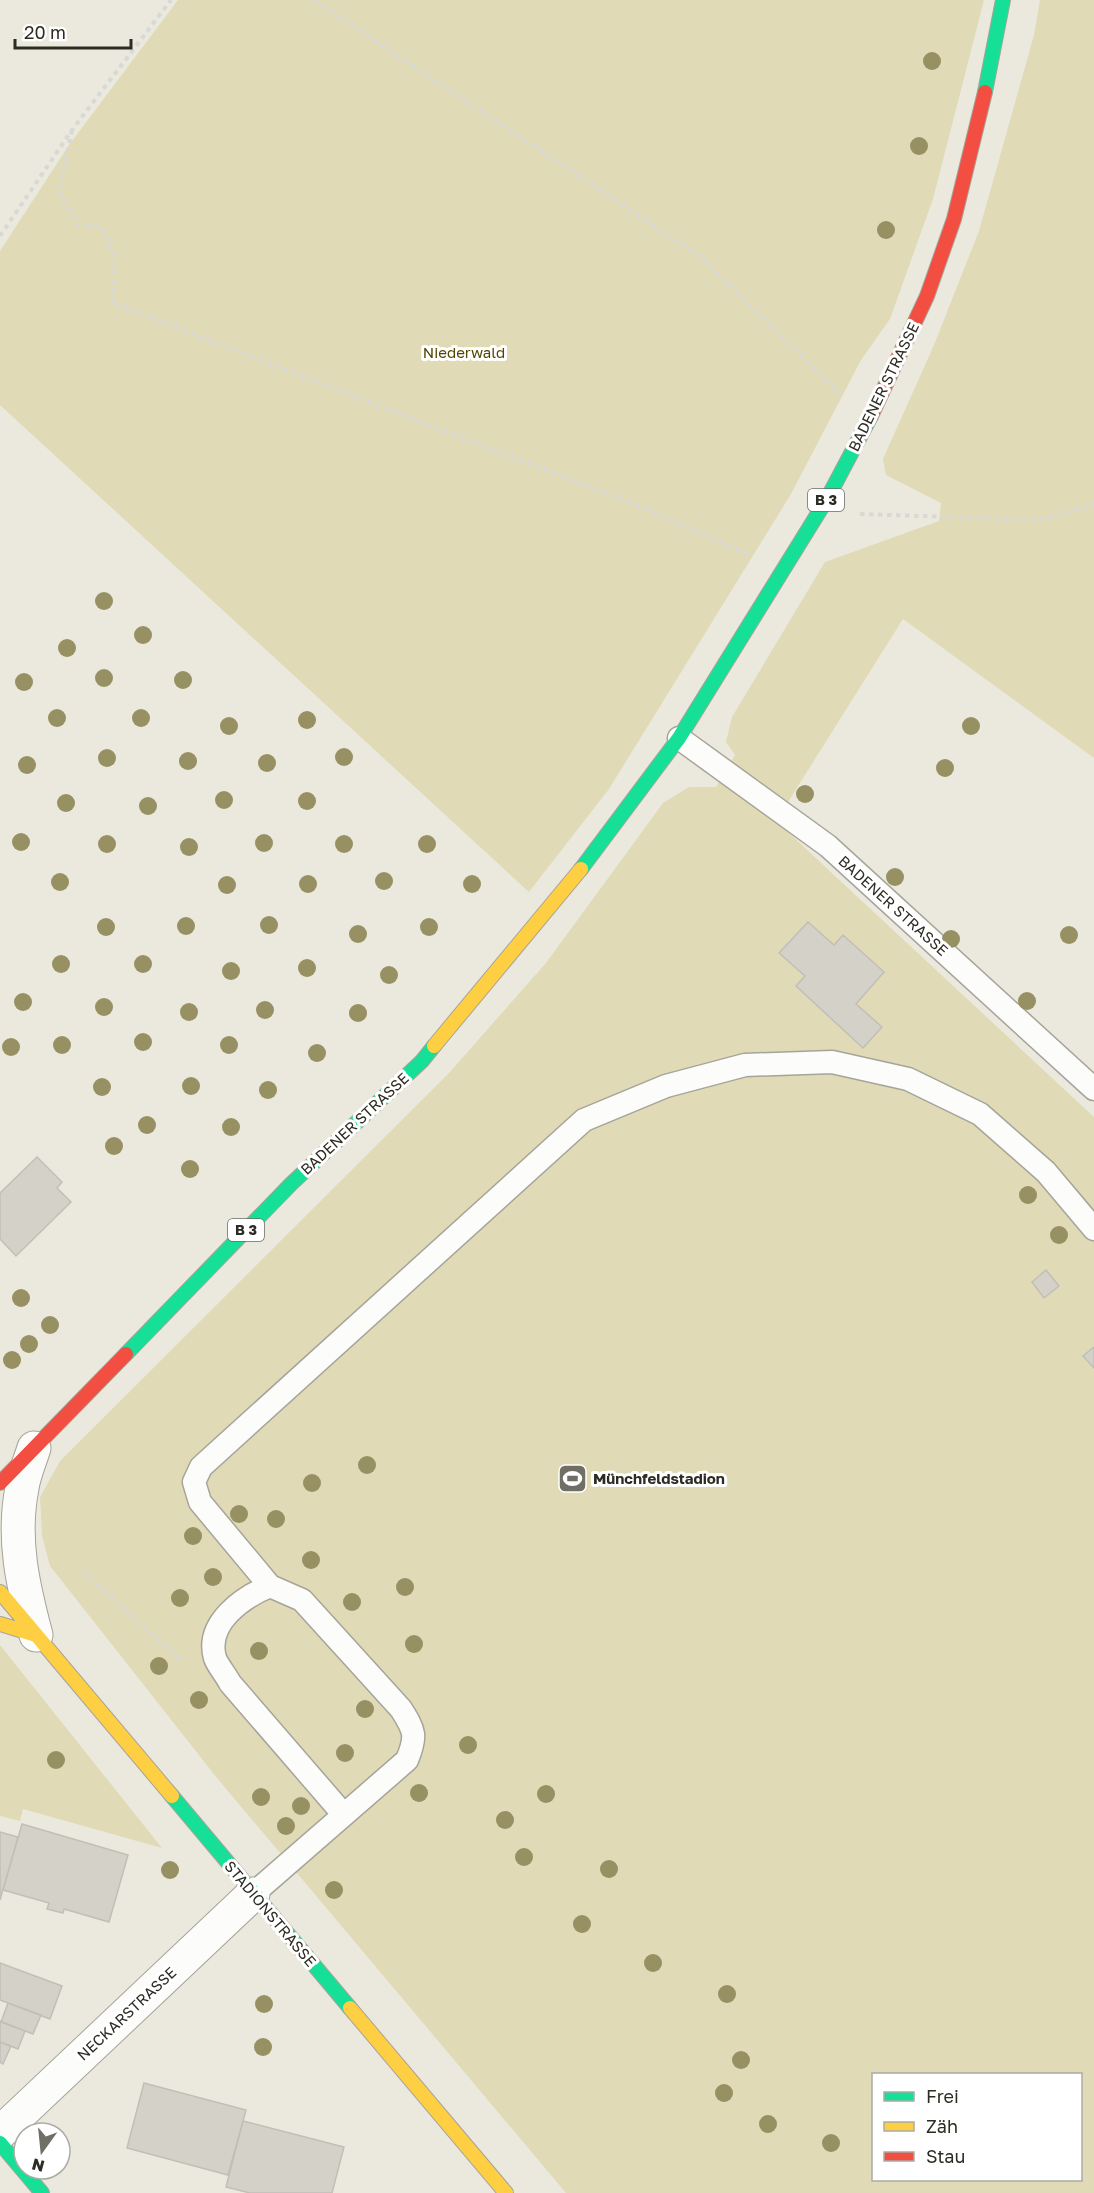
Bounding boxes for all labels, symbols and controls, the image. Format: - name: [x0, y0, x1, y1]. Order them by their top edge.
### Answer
- scale bar: [15, 12, 130, 50]
- text: 20 m: [24, 21, 66, 43]
- street label: BADENER STRASSE: [844, 319, 922, 454]
- park label: Niederwald: [423, 343, 505, 361]
- road number: B 3: [808, 489, 844, 511]
- street label: BADENER STRASSE: [835, 851, 952, 959]
- street label: BADENER STRASSE: [297, 1069, 412, 1178]
- road number: B 3: [228, 1219, 264, 1241]
- sports icon: Münchfeldstadion: [556, 1463, 588, 1495]
- place label: Münchfeldstadion: [593, 1469, 725, 1487]
- street label: STADIONSTRASSE: [221, 1857, 320, 1970]
- street label: NECKARSTRASSE: [73, 1963, 180, 2064]
- legend: [872, 2073, 1082, 2181]
- text: Frei: [926, 2085, 959, 2107]
- text: Zäh: [926, 2115, 958, 2137]
- north arrow: [12, 2121, 72, 2181]
- text: Stau: [926, 2145, 965, 2167]
- text: N: [30, 2154, 47, 2177]

